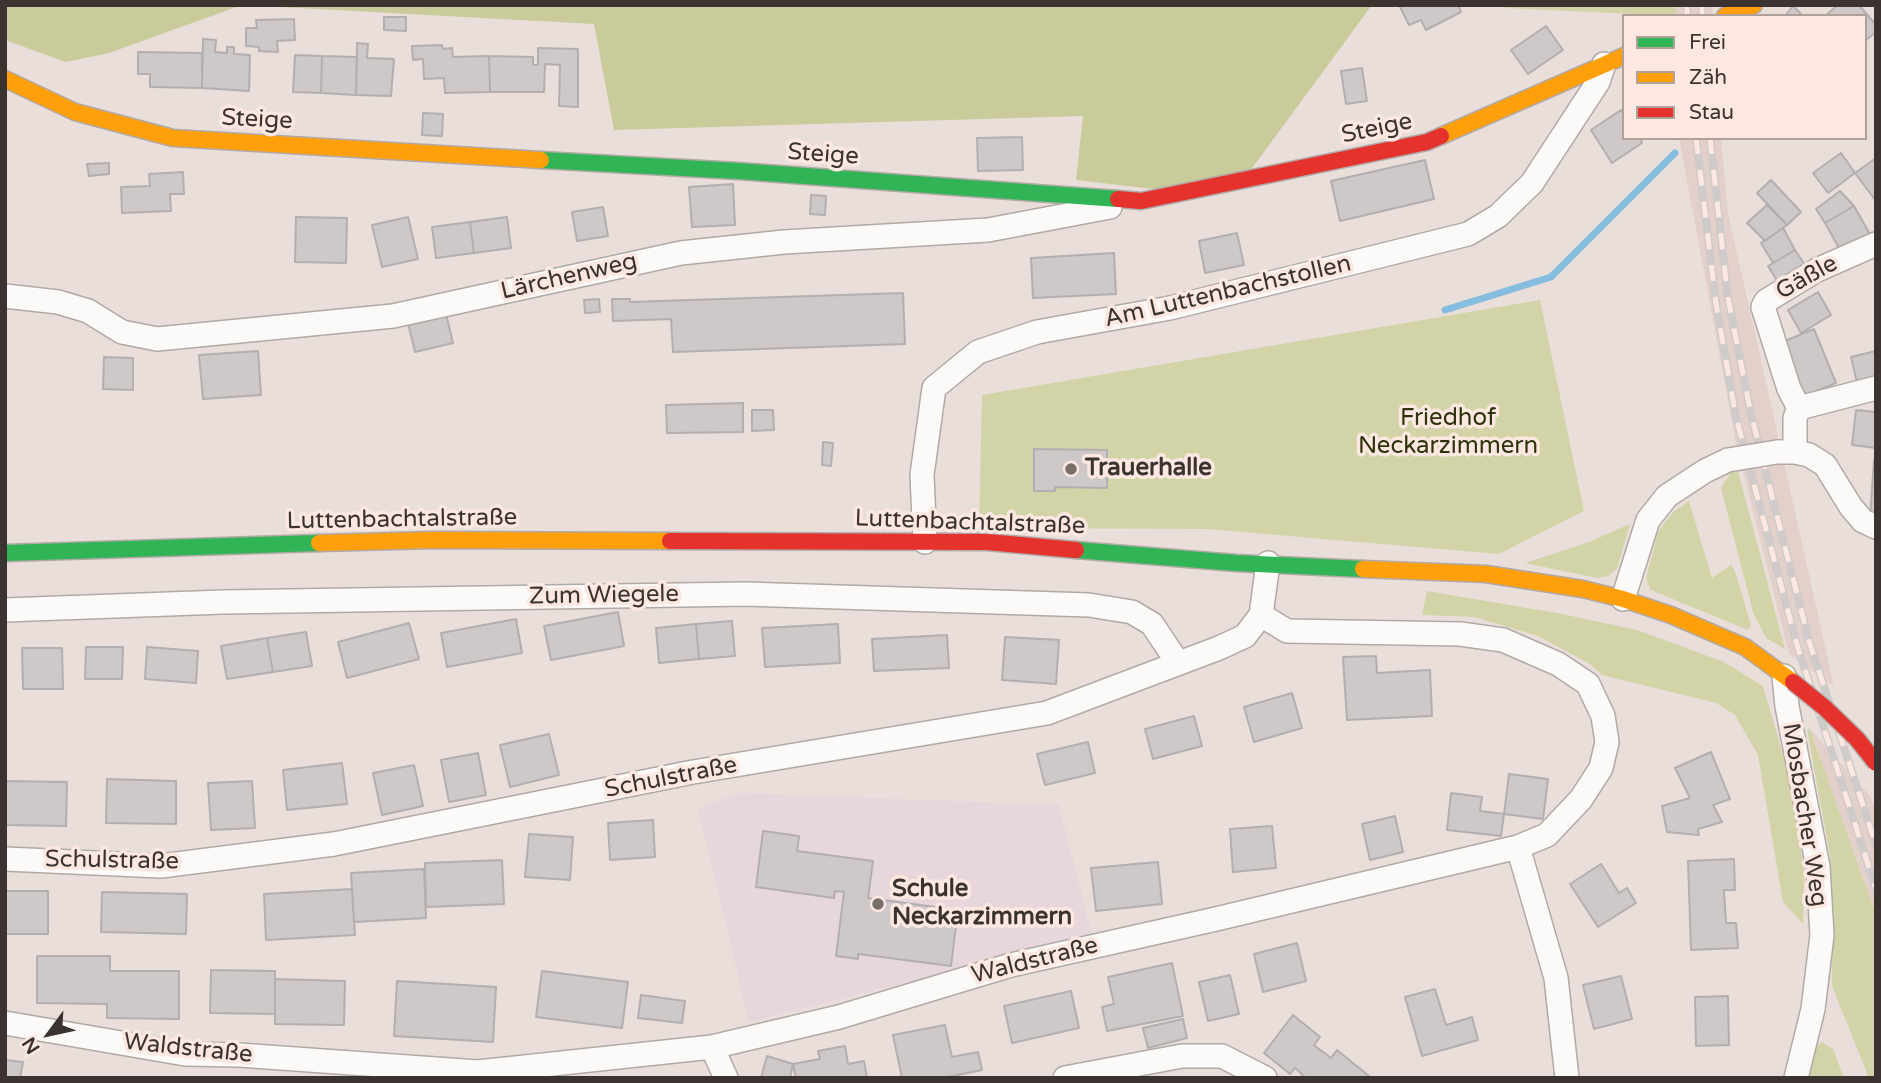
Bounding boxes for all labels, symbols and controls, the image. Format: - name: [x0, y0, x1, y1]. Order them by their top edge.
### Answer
- legend: [1622, 14, 1867, 140]
- text: Frei: [1689, 30, 1726, 55]
- text: Zäh: [1689, 65, 1727, 90]
- text: Stau: [1689, 100, 1734, 125]
- street label: Steige: [221, 104, 293, 136]
- street label: Steige: [1339, 107, 1415, 151]
- street label: Steige: [786, 138, 860, 172]
- street label: Lärchenweg: [498, 247, 640, 307]
- street label: Gäßle: [1771, 249, 1843, 307]
- street label: Am Luttenbachstollen: [1102, 250, 1354, 334]
- park label: Friedhof Neckarzimmern: [1358, 405, 1538, 461]
- place label: Trauerhalle: [1085, 455, 1212, 483]
- marker: Trauerhalle: [1063, 461, 1079, 477]
- street label: Luttenbachtalstraße: [286, 504, 518, 536]
- street label: Luttenbachtalstraße: [854, 505, 1086, 541]
- street label: Zum Wiegele: [529, 580, 679, 612]
- street label: Mosbacher Weg: [1775, 721, 1833, 909]
- street label: Schulstraße: [602, 751, 740, 805]
- street label: Schulstraße: [45, 845, 179, 877]
- place label: Schule Neckarzimmern: [892, 876, 1072, 932]
- marker: Schule Neckarzimmern: [870, 896, 886, 912]
- street label: Waldstraße: [969, 931, 1101, 991]
- north arrow: [14, 999, 84, 1069]
- street label: Waldstraße: [122, 1028, 254, 1070]
- text: N: [18, 1033, 45, 1058]

